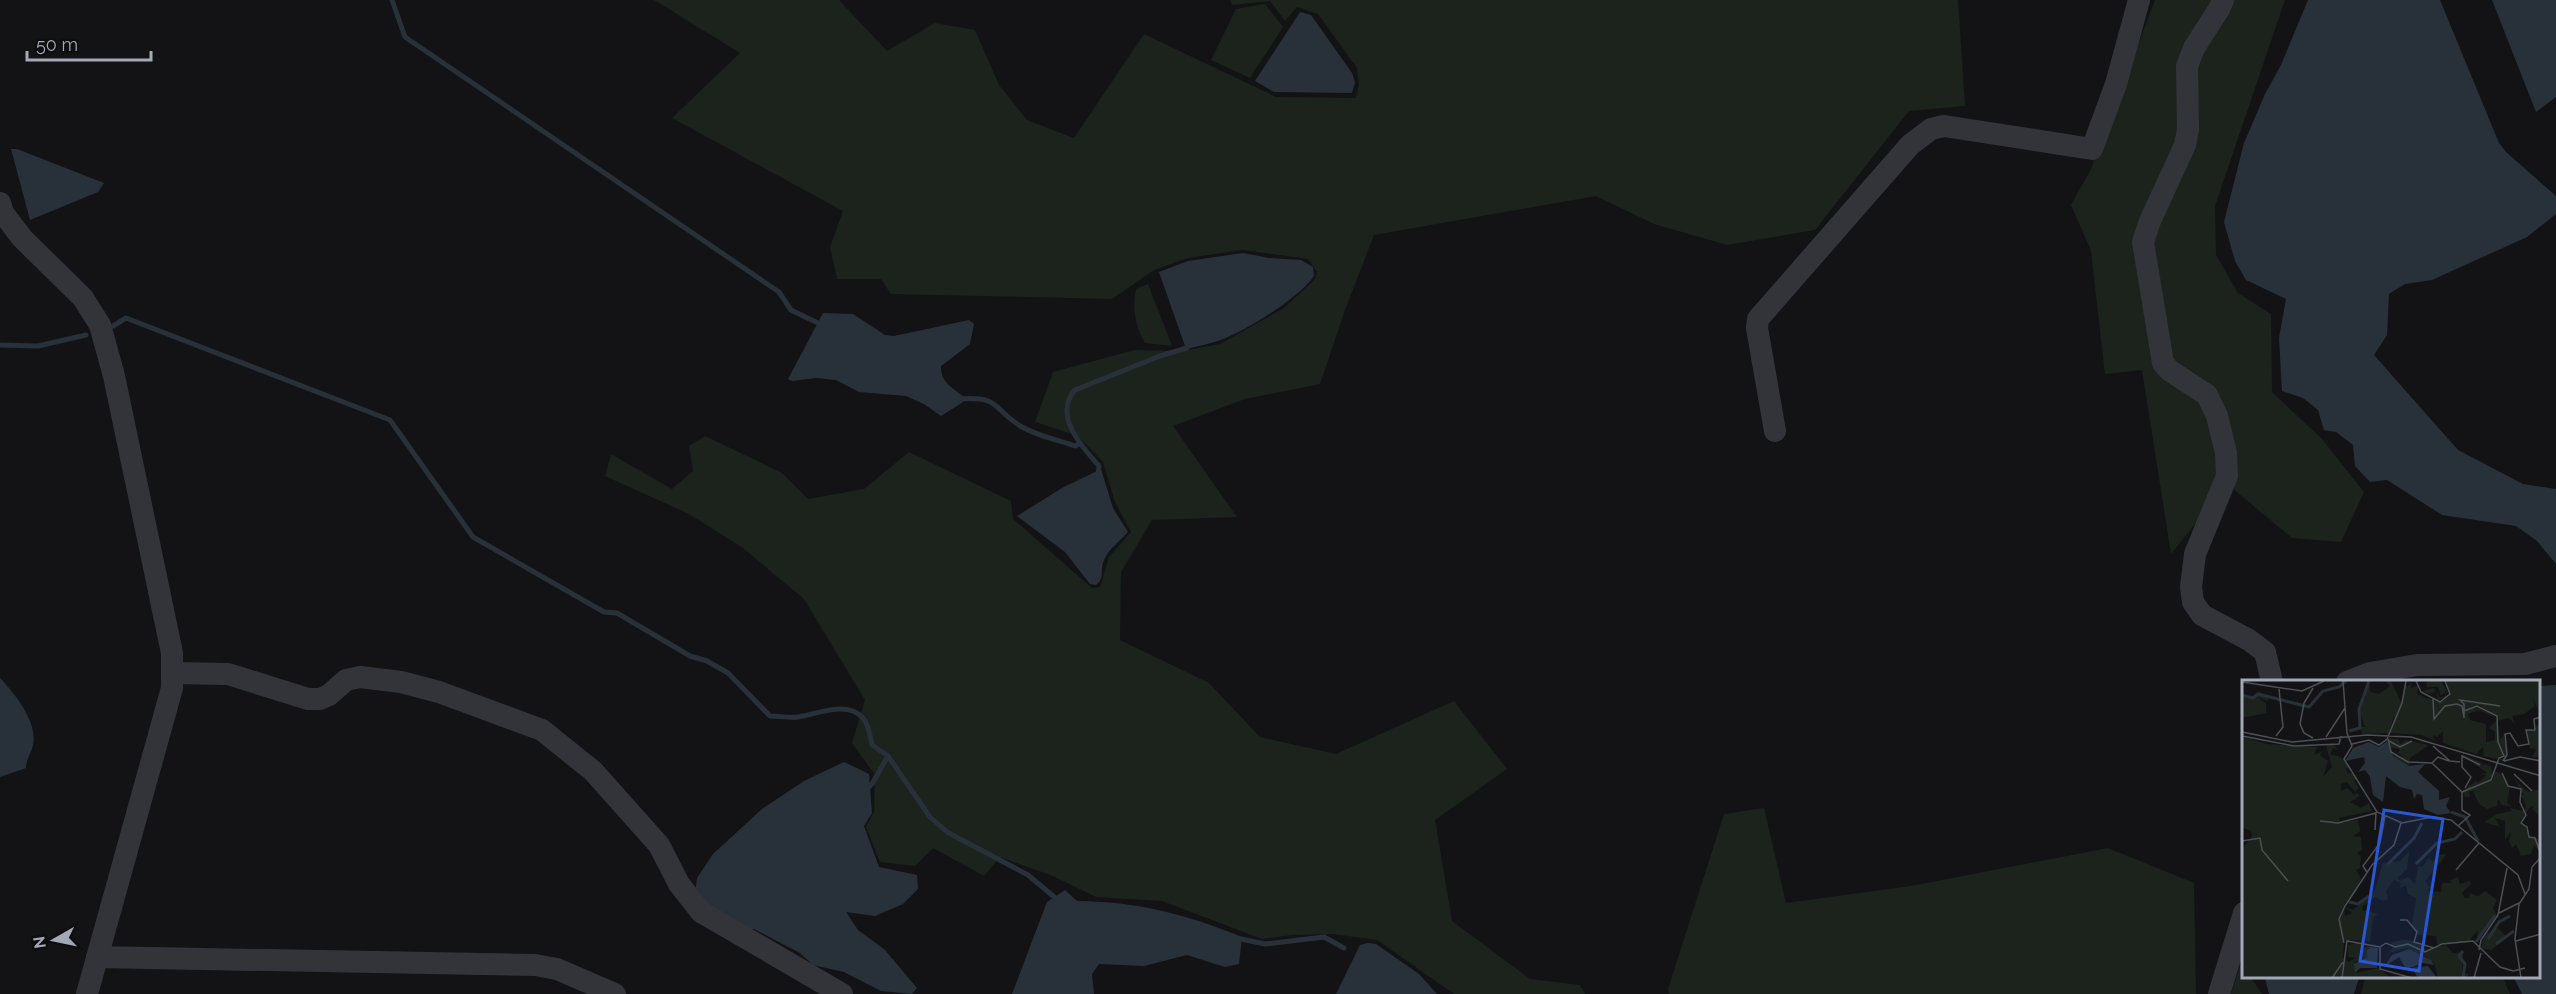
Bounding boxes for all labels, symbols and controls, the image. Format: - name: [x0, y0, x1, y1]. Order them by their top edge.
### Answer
- scale bar: [27, 24, 152, 62]
- text: 50 m: [36, 34, 78, 55]
- inset map: [2242, 680, 2541, 979]
- north arrow: [24, 910, 84, 970]
- text: N: [29, 935, 50, 950]

